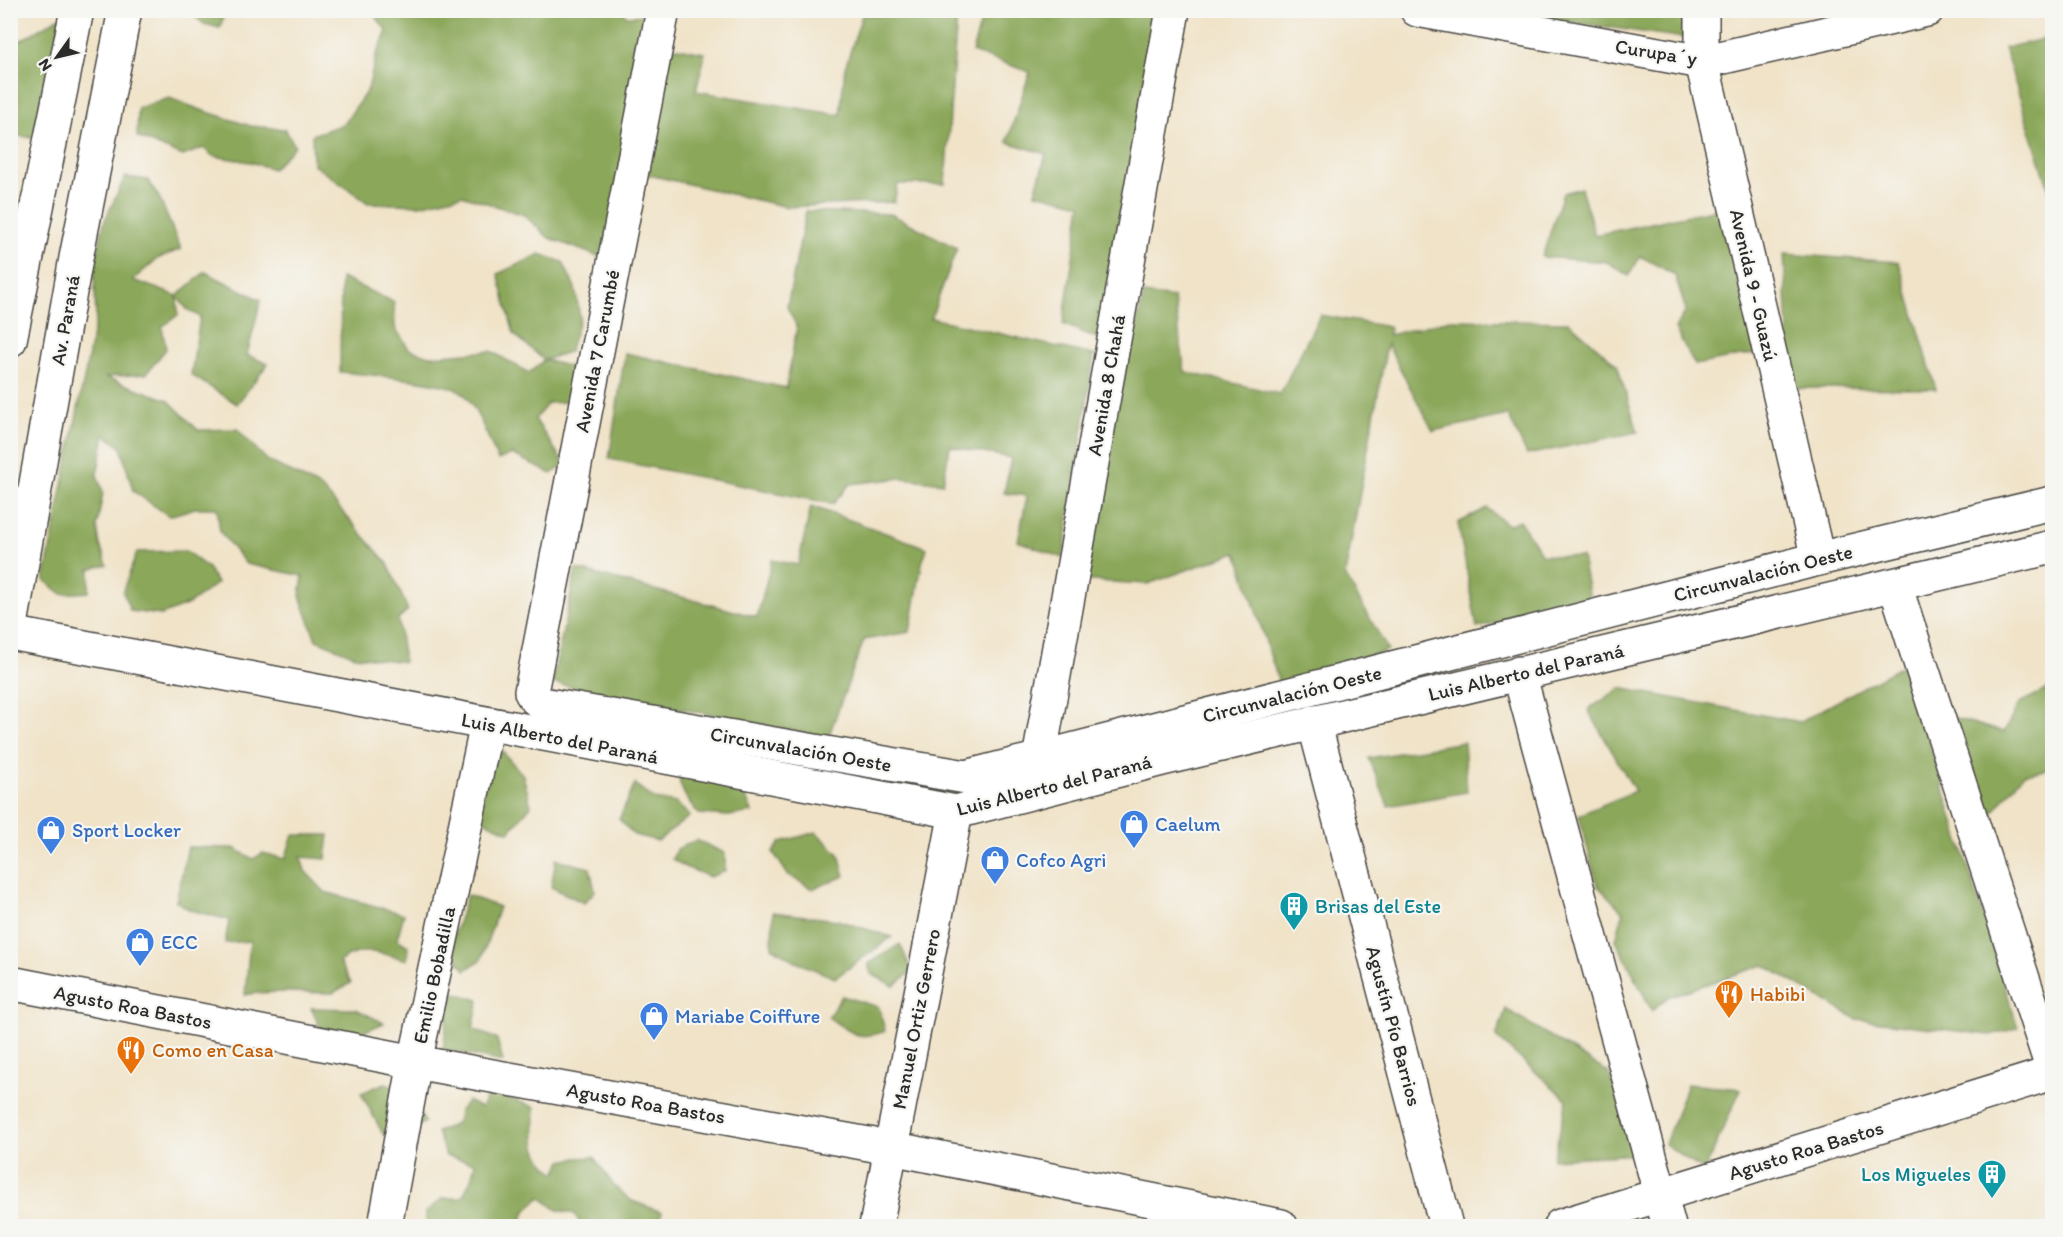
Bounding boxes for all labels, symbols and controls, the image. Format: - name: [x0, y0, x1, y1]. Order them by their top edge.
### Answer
- north arrow: [27, 27, 87, 87]
- street label: Curupa´y: [1613, 34, 1699, 70]
- text: N: [34, 55, 56, 75]
- street label: Avenida 9 - Guazú: [1725, 207, 1783, 363]
- street label: Avenida 7 Carumbé: [569, 267, 625, 435]
- street label: Av. Paraná: [45, 272, 85, 367]
- street label: Avenida 8 Chahá: [1082, 312, 1130, 457]
- street label: Circunvalación Oeste: [1671, 539, 1855, 607]
- street label: Luis Alberto del Paraná: [1426, 638, 1627, 706]
- street label: Circunvalación Oeste: [1200, 660, 1384, 728]
- street label: Luis Alberto del Paraná: [459, 707, 661, 769]
- street label: Circunvalación Oeste: [708, 721, 894, 777]
- street label: Luis Alberto del Paraná: [954, 749, 1155, 821]
- shop icon: Caelum: [1118, 808, 1150, 850]
- place label: Caelum: [1155, 812, 1221, 836]
- shop icon: Sport Locker: [35, 814, 67, 856]
- place label: Sport Locker: [72, 818, 181, 842]
- shop icon: Cofco Agri: [979, 844, 1011, 886]
- place label: Cofco Agri: [1016, 848, 1106, 872]
- building icon: Brisas del Este: [1278, 890, 1310, 932]
- place label: Brisas del Este: [1315, 894, 1441, 918]
- street label: Emilio Bobadilla: [408, 904, 460, 1046]
- shop icon: ECC: [124, 926, 156, 968]
- street label: Manuel Ortiz Gerrero: [887, 927, 945, 1111]
- place label: ECC: [161, 930, 198, 954]
- street label: Agustín Pío Barrios: [1361, 943, 1427, 1109]
- restaurant icon: Habibi: [1713, 978, 1745, 1020]
- street label: Agusto Roa Bastos: [52, 980, 214, 1034]
- place label: Habibi: [1750, 982, 1805, 1006]
- shop icon: Mariabe Coiffure: [638, 1000, 670, 1042]
- place label: Mariabe Coiffure: [675, 1004, 820, 1028]
- restaurant icon: Como en Casa: [115, 1034, 147, 1076]
- place label: Como en Casa: [152, 1038, 274, 1062]
- street label: Agusto Roa Bastos: [565, 1077, 727, 1129]
- street label: Agusto Roa Bastos: [1726, 1115, 1886, 1185]
- building icon: Los Migueles: [1976, 1158, 2008, 1200]
- place label: Los Migueles: [1861, 1162, 1971, 1186]

